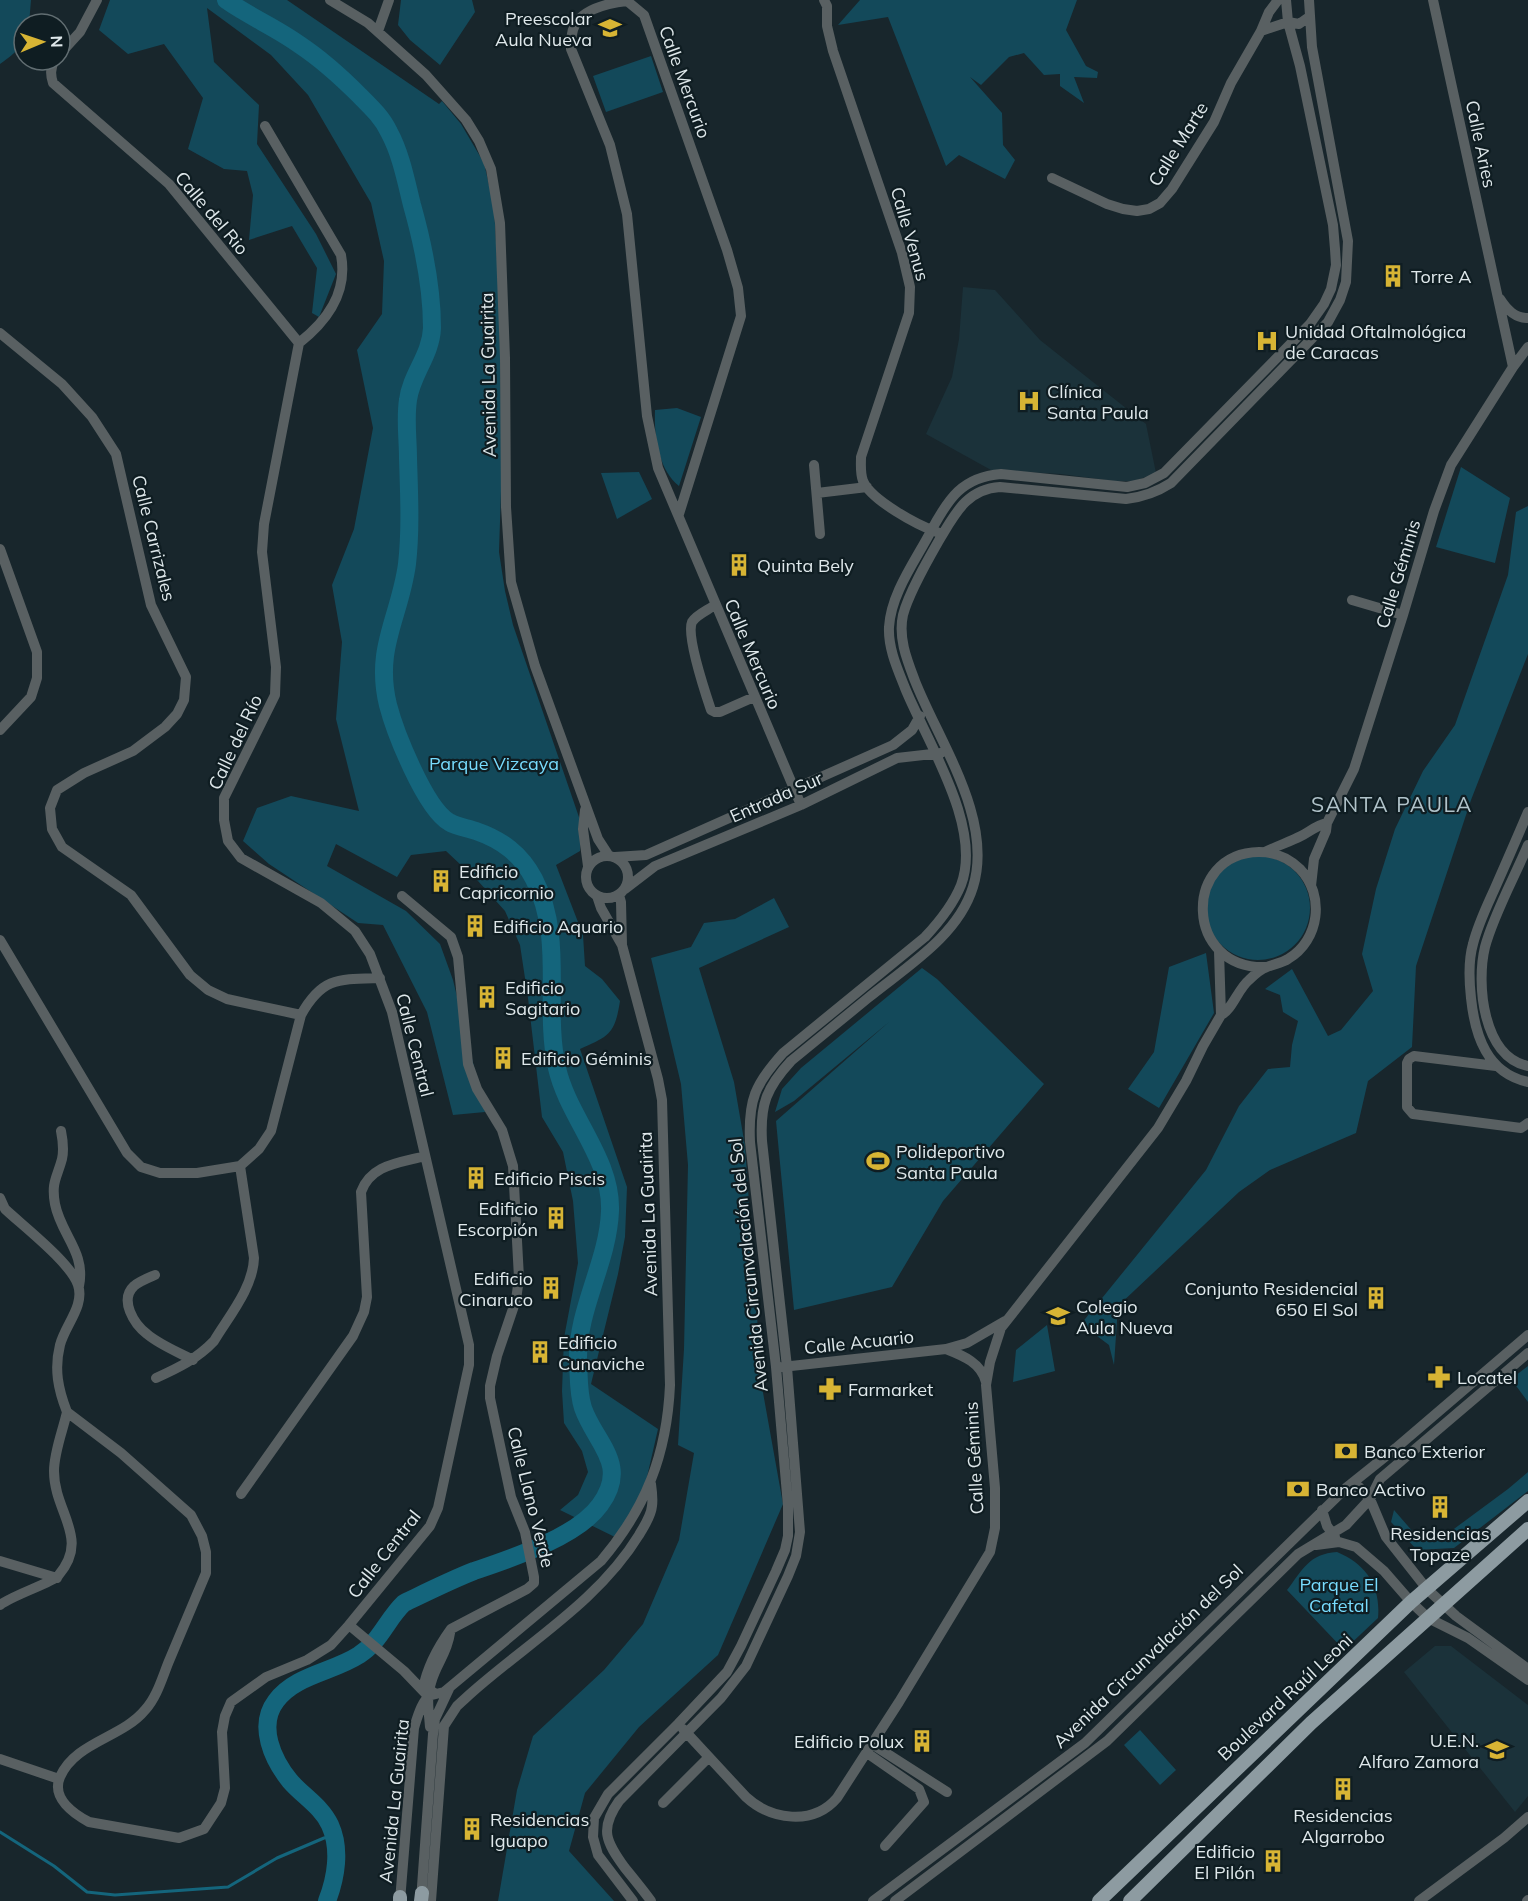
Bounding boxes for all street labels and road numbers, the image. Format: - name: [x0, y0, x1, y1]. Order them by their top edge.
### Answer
- street label: Calle Mercurio: [654, 23, 716, 141]
- street label: Calle Marte: [1143, 98, 1213, 190]
- street label: Calle Aries: [1461, 98, 1501, 190]
- street label: Calle del Rio: [170, 166, 254, 260]
- street label: Calle Venus: [886, 184, 934, 284]
- street label: Avenida La Guairita: [475, 292, 501, 458]
- street label: Calle Carrizales: [127, 473, 181, 603]
- street label: Calle Géminis: [1371, 517, 1425, 631]
- street label: Calle Mercurio: [719, 595, 787, 713]
- street label: Calle del Río: [203, 691, 267, 793]
- street label: Entrada Sur: [726, 766, 826, 828]
- street label: Calle Central: [391, 991, 439, 1099]
- street label: Avenida La Guairita: [634, 1131, 662, 1297]
- street label: Avenida Circunvalación del Sol: [723, 1137, 773, 1393]
- street label: Calle Acuario: [803, 1325, 915, 1359]
- street label: Calle Géminis: [960, 1401, 988, 1515]
- street label: Calle Llano Verde: [502, 1424, 560, 1570]
- street label: Calle Central: [342, 1505, 426, 1603]
- street label: Avenida Circunvalación del Sol: [1048, 1559, 1248, 1753]
- street label: Boulevard Raúl Leoni: [1213, 1629, 1357, 1765]
- street label: Avenida La Guairita: [374, 1718, 414, 1884]

